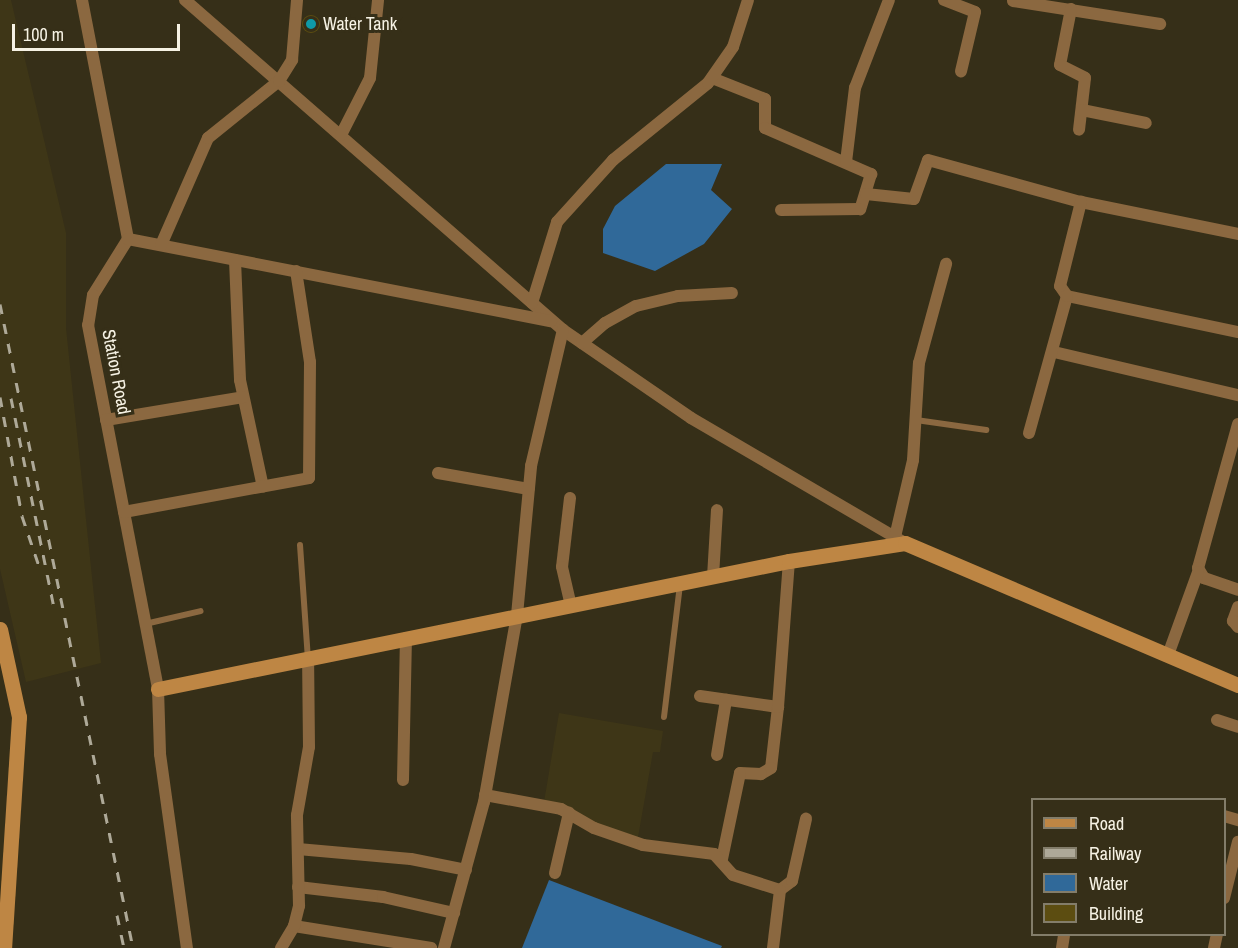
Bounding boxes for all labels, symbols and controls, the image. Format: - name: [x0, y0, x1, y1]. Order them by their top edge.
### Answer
- scale bar: [15, 12, 183, 50]
- place label: Water Tank: [323, 13, 397, 35]
- marker: Water Tank: [304, 17, 318, 31]
- text: 100 m: [23, 22, 64, 47]
- street label: Station Road: [97, 328, 135, 416]
- legend: [1031, 798, 1226, 936]
- text: Road: [1089, 811, 1124, 836]
- text: Railway: [1089, 841, 1142, 866]
- text: Water: [1089, 871, 1128, 896]
- text: Building: [1089, 901, 1143, 926]

